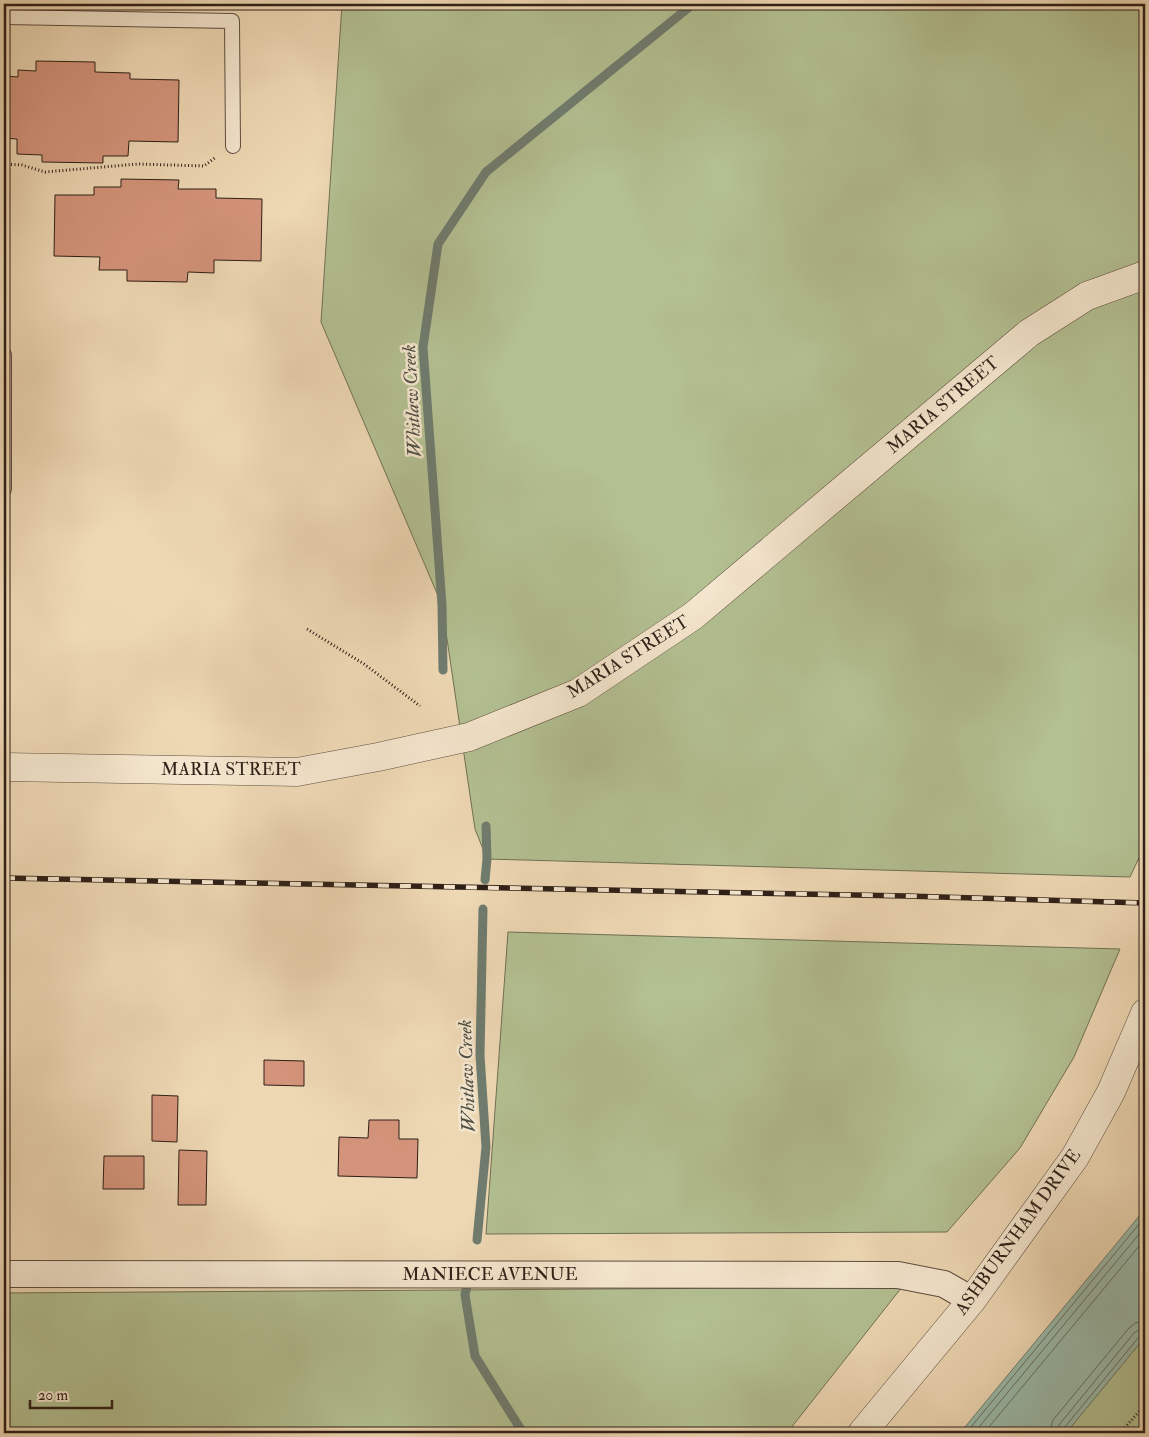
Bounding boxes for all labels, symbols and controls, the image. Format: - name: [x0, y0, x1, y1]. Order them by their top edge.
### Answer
- water label: Whitlaw Creek: [397, 344, 427, 458]
- street label: MARIA STREET: [882, 351, 1004, 459]
- street label: MARIA STREET: [563, 610, 694, 704]
- street label: MARIA STREET: [161, 758, 302, 781]
- water label: Whitlaw Creek: [453, 1019, 481, 1133]
- street label: ASHBURNHAM DRIVE: [949, 1144, 1086, 1320]
- street label: MANIECE AVENUE: [402, 1263, 578, 1286]
- scale bar: [30, 1377, 112, 1409]
- text: 20 m: [38, 1386, 68, 1405]

